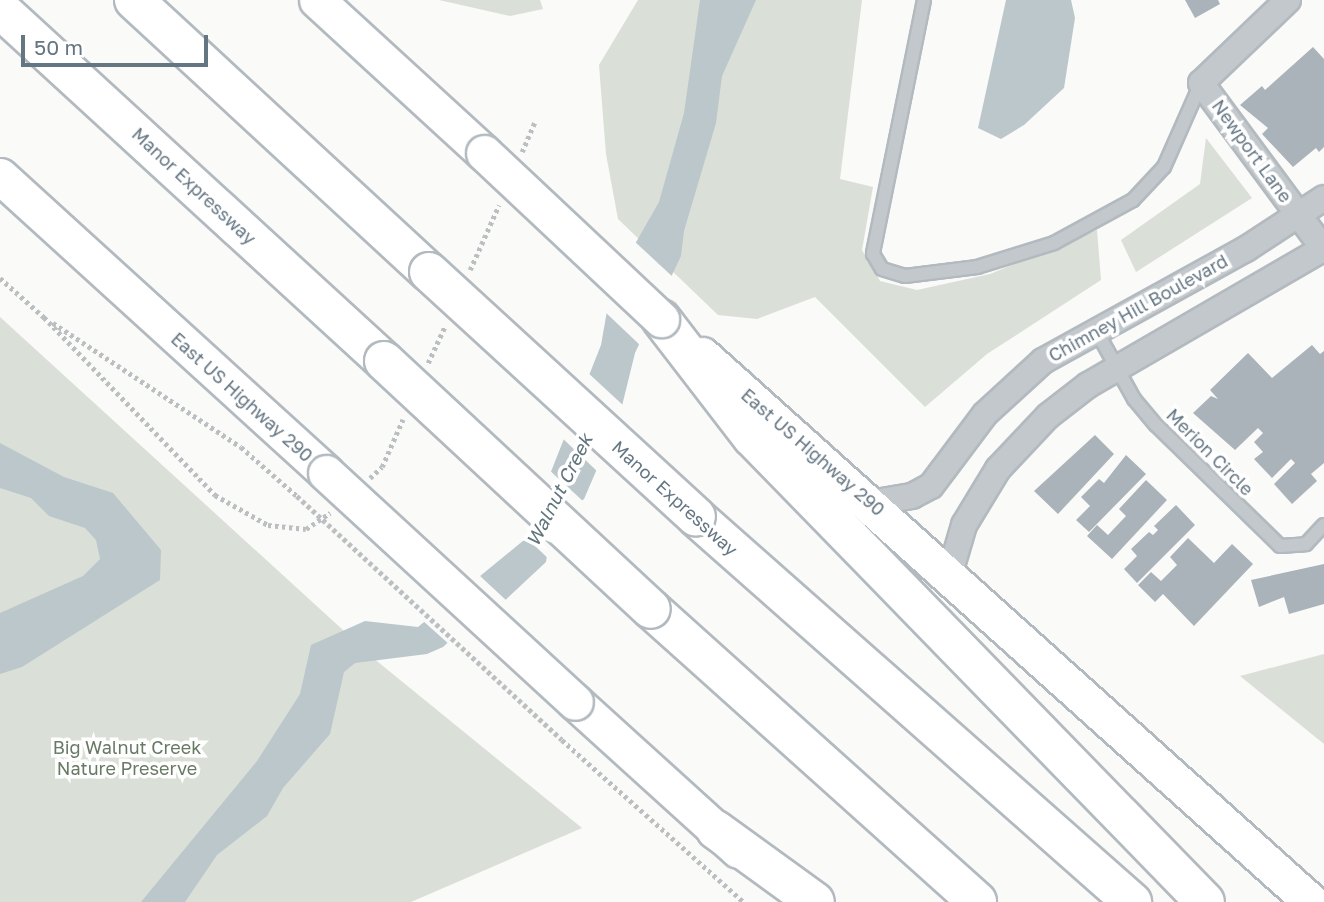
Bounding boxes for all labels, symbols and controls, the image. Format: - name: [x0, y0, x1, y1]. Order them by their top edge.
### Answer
- scale bar: [24, 21, 212, 65]
- text: 50 m: [34, 34, 83, 60]
- street label: Newport Lane: [1208, 95, 1296, 207]
- street label: Manor Expressway: [128, 123, 260, 249]
- street label: Chimney Hill Boulevard: [1045, 250, 1231, 366]
- street label: East US Highway 290: [167, 328, 317, 466]
- street label: East US Highway 290: [737, 384, 889, 520]
- street label: Merion Circle: [1162, 404, 1258, 500]
- water label: Walnut Creek: [521, 430, 597, 550]
- street label: Manor Expressway: [608, 436, 742, 560]
- park label: Big Walnut Creek Nature Preserve: [53, 737, 201, 780]

